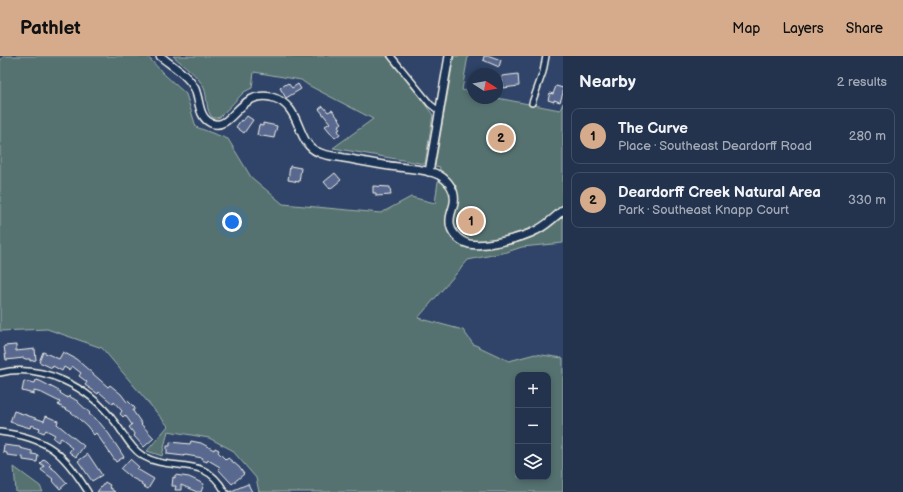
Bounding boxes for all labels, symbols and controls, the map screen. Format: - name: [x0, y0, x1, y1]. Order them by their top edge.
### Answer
- text: Pathlet: [20, 17, 81, 40]
- text: Map: [732, 20, 760, 37]
- text: Layers: [782, 20, 824, 37]
- text: Share: [846, 20, 883, 37]
- north arrow: [467, 68, 503, 104]
- text: Nearby: [579, 72, 636, 92]
- text: 2 results: [837, 74, 887, 90]
- text: The Curve: [618, 119, 688, 138]
- pin: 2: [488, 123, 514, 153]
- text: 1: [590, 128, 596, 144]
- text: 280 m: [849, 128, 886, 144]
- text: Place · Southeast Deardorff Road: [618, 138, 812, 154]
- text: Deardorff Creek Natural Area: [618, 183, 821, 202]
- text: 2: [589, 192, 597, 208]
- text: 330 m: [848, 192, 886, 208]
- text: Park · Southeast Knapp Court: [618, 202, 789, 218]
- pin: 1: [458, 206, 484, 236]
- your location: [222, 212, 242, 232]
- map controls: [515, 372, 551, 480]
- button: +: [515, 372, 551, 408]
- button: −: [515, 408, 551, 444]
- button: layers: [515, 444, 551, 480]

